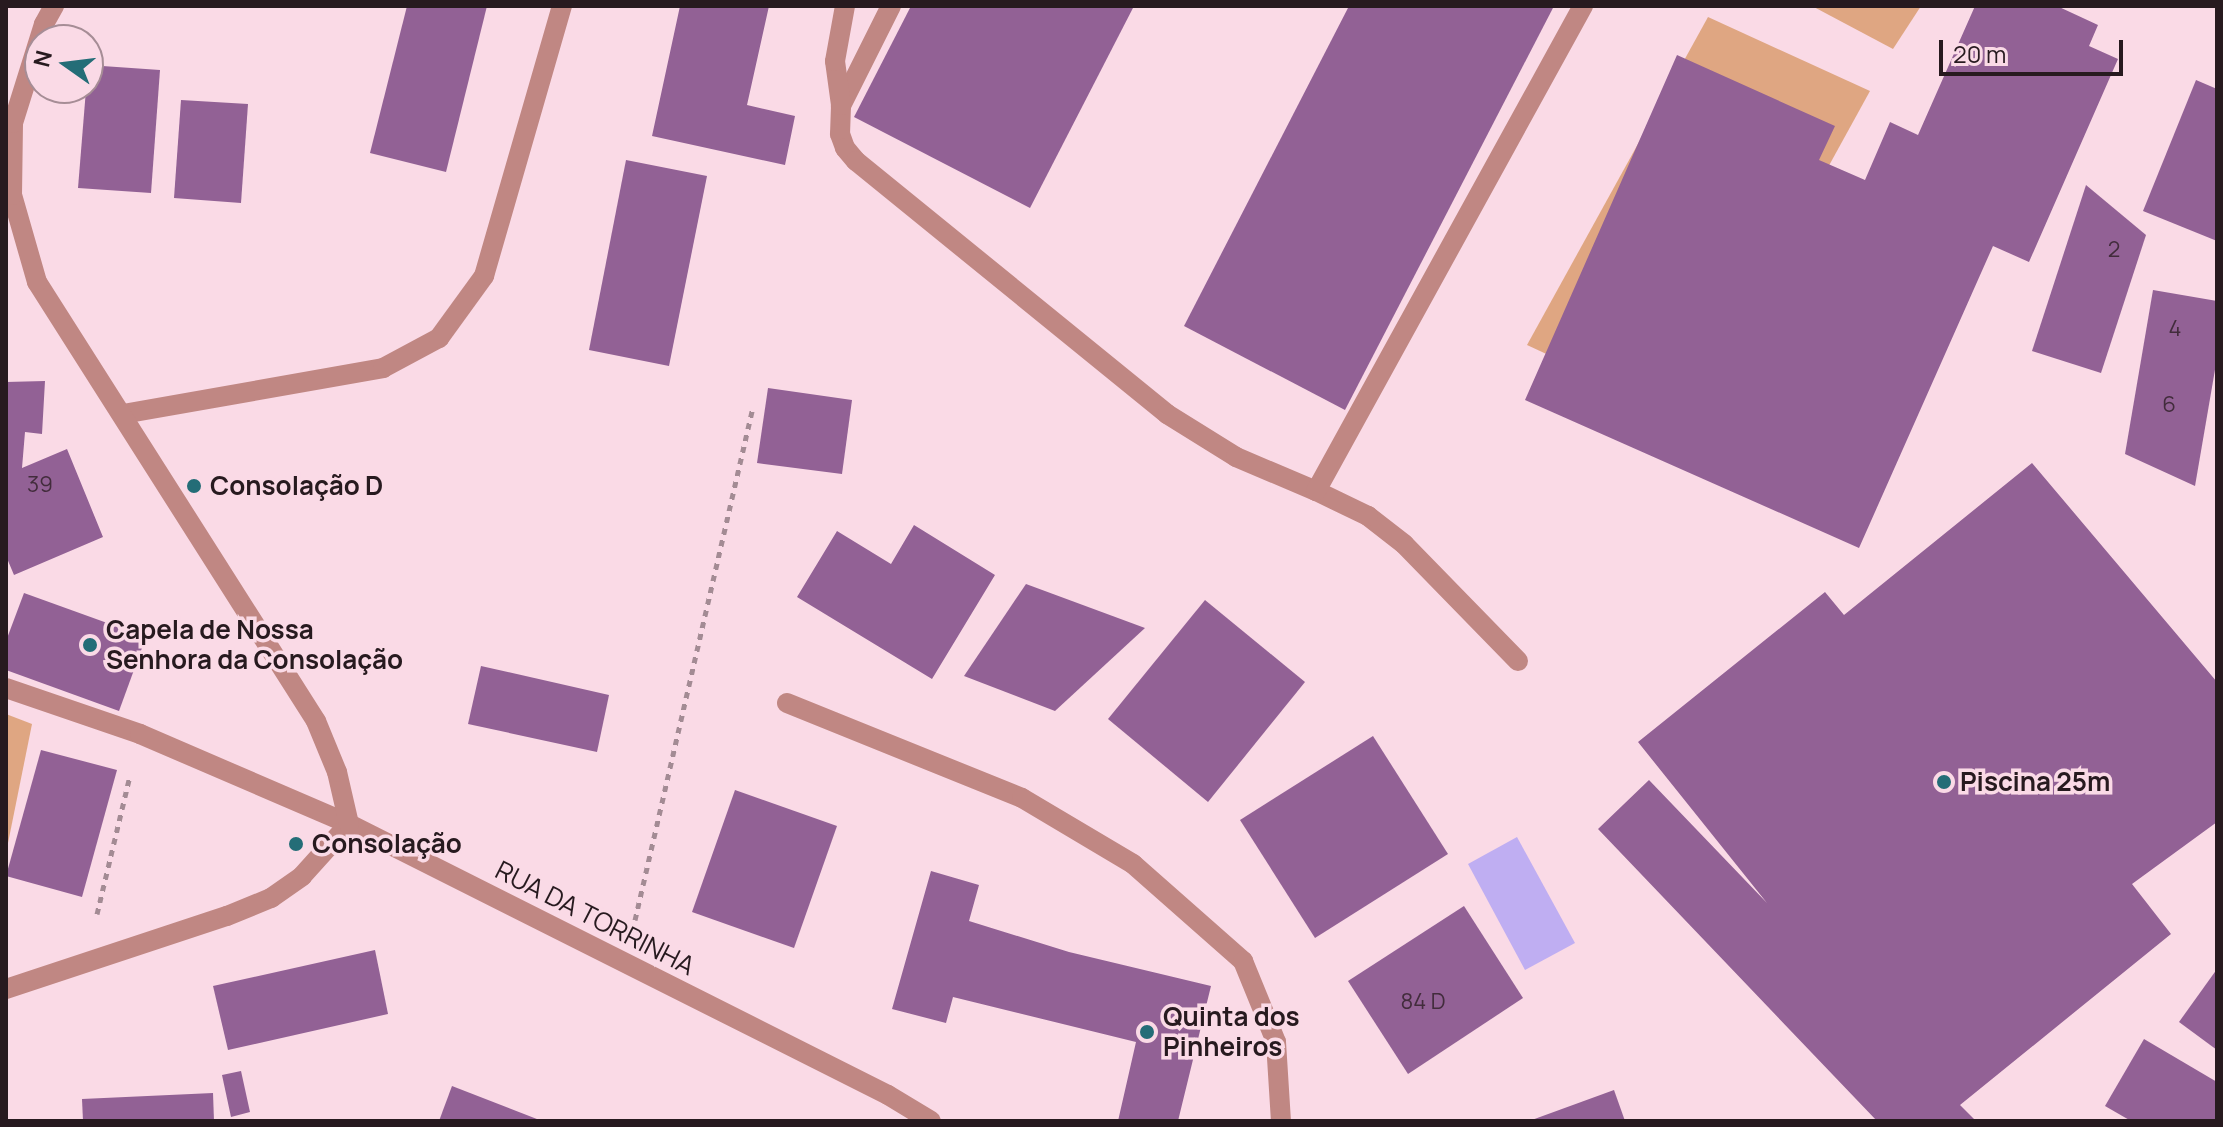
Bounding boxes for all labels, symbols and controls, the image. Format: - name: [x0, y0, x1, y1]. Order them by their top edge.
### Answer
- north arrow: [24, 24, 104, 104]
- scale bar: [1943, 24, 2127, 74]
- text: 20 m: [1953, 37, 2006, 70]
- text: N: [26, 47, 59, 70]
- house number: 2: [2108, 237, 2120, 263]
- house number: 4: [2169, 316, 2181, 342]
- house number: 6: [2162, 392, 2176, 418]
- place label: Consolação D: [210, 470, 383, 502]
- house number: 39: [27, 472, 53, 498]
- marker: Consolação D: [185, 477, 203, 495]
- place label: Capela de Nossa Senhora da Consolação: [106, 614, 403, 676]
- marker: Capela de Nossa Senhora da Consolação: [81, 636, 99, 654]
- place label: Piscina 25m: [1960, 766, 2110, 798]
- marker: Piscina 25m: [1935, 773, 1953, 791]
- place label: Consolação: [312, 828, 462, 860]
- marker: Consolação: [287, 835, 305, 853]
- street label: RUA DA TORRINHA: [490, 854, 700, 982]
- house number: 84 D: [1401, 989, 1445, 1015]
- place label: Quinta dos Pinheiros: [1163, 1001, 1300, 1062]
- marker: Quinta dos Pinheiros: [1138, 1023, 1156, 1041]

